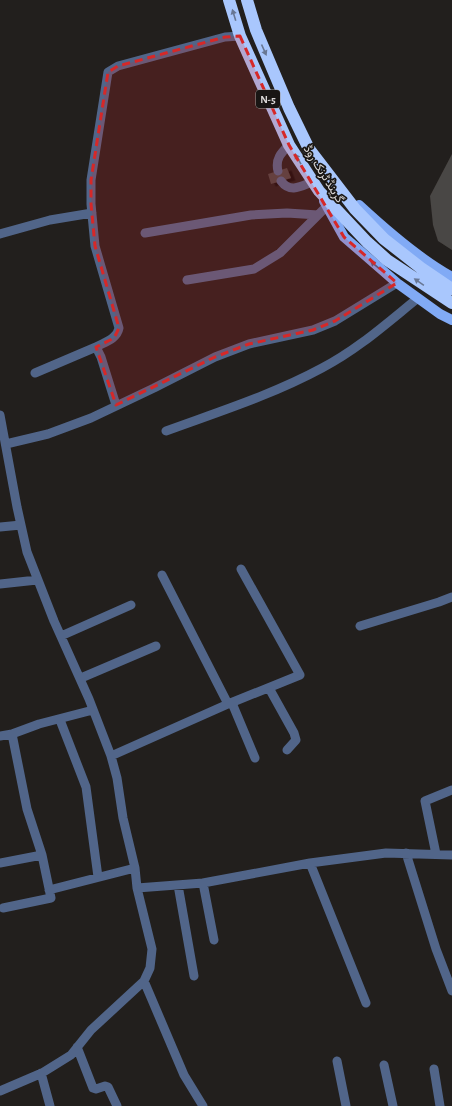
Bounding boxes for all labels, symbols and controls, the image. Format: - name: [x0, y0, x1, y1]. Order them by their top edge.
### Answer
- one-way arrow: [231, 8, 237, 20]
- one-way arrow: [261, 44, 267, 56]
- road number: N-5: [256, 90, 280, 108]
- street label: گرینڈ ٹرنک روڈ: [300, 143, 346, 206]
- one-way arrow: [294, 153, 301, 165]
- one-way arrow: [370, 260, 380, 269]
- one-way arrow: [414, 278, 425, 286]

